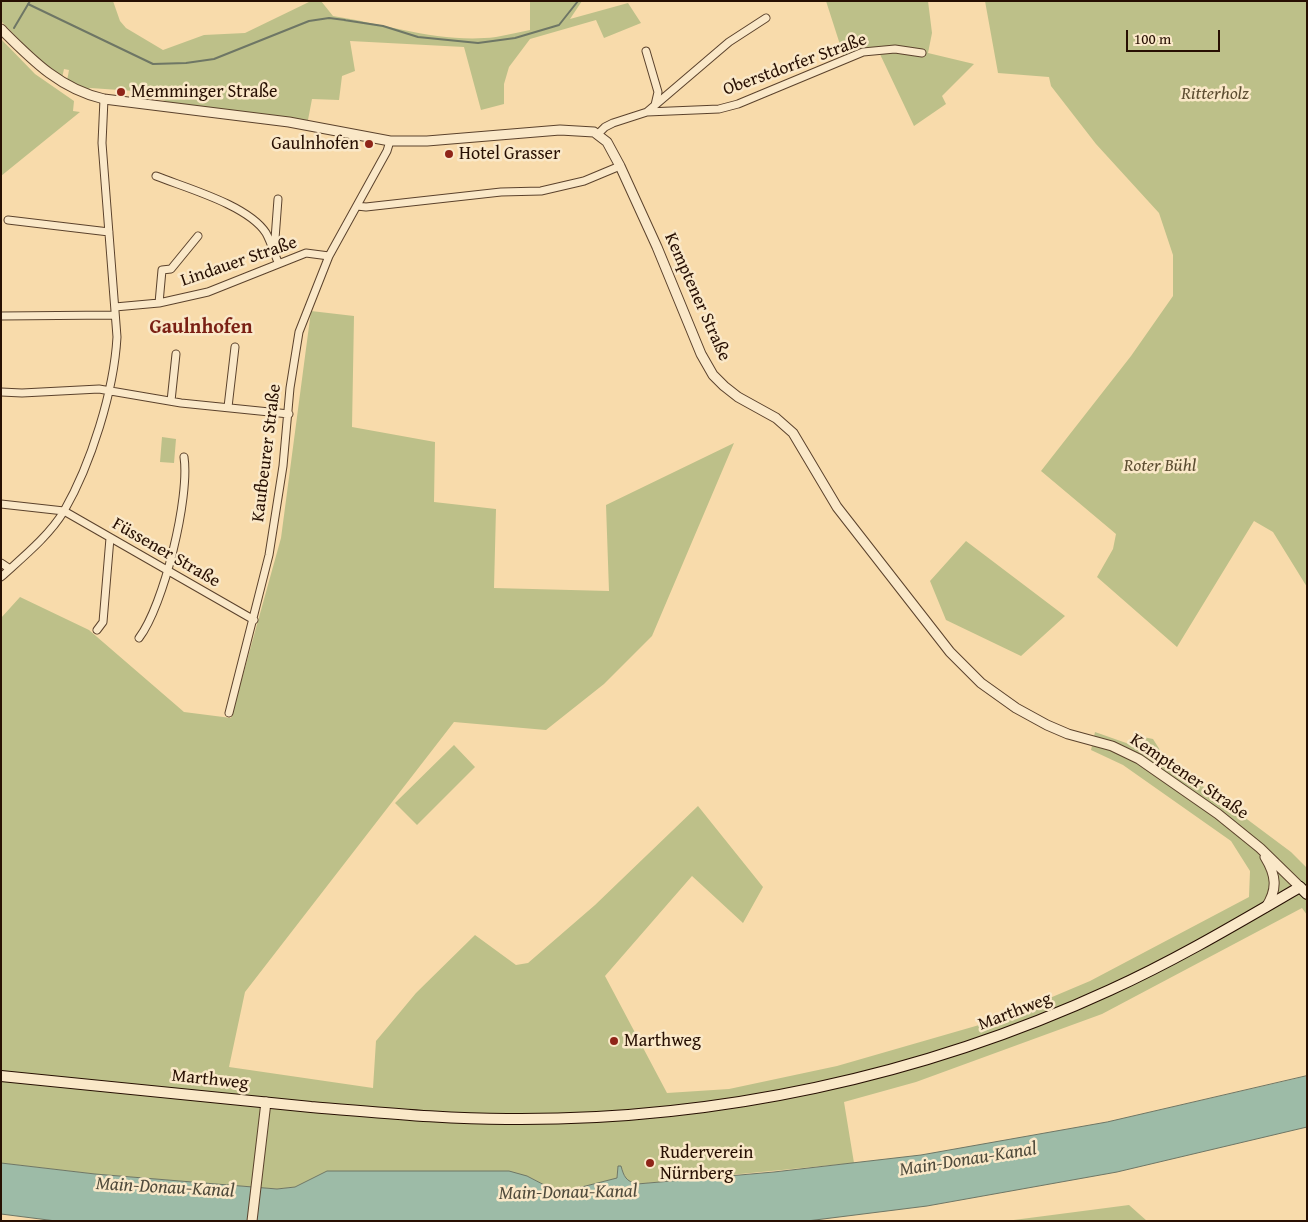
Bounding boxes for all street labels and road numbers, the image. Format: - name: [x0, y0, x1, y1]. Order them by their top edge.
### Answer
- street label: Oberstdorfer Straße: [720, 29, 870, 101]
- street label: Kemptener Straße: [659, 230, 735, 364]
- street label: Lindauer Straße: [178, 232, 300, 292]
- street label: Kaufbeurer Straße: [248, 383, 286, 523]
- street label: Füssener Straße: [108, 513, 224, 593]
- street label: Kemptener Straße: [1126, 729, 1252, 825]
- street label: Marthweg: [975, 988, 1055, 1036]
- street label: Marthweg: [171, 1065, 249, 1095]

